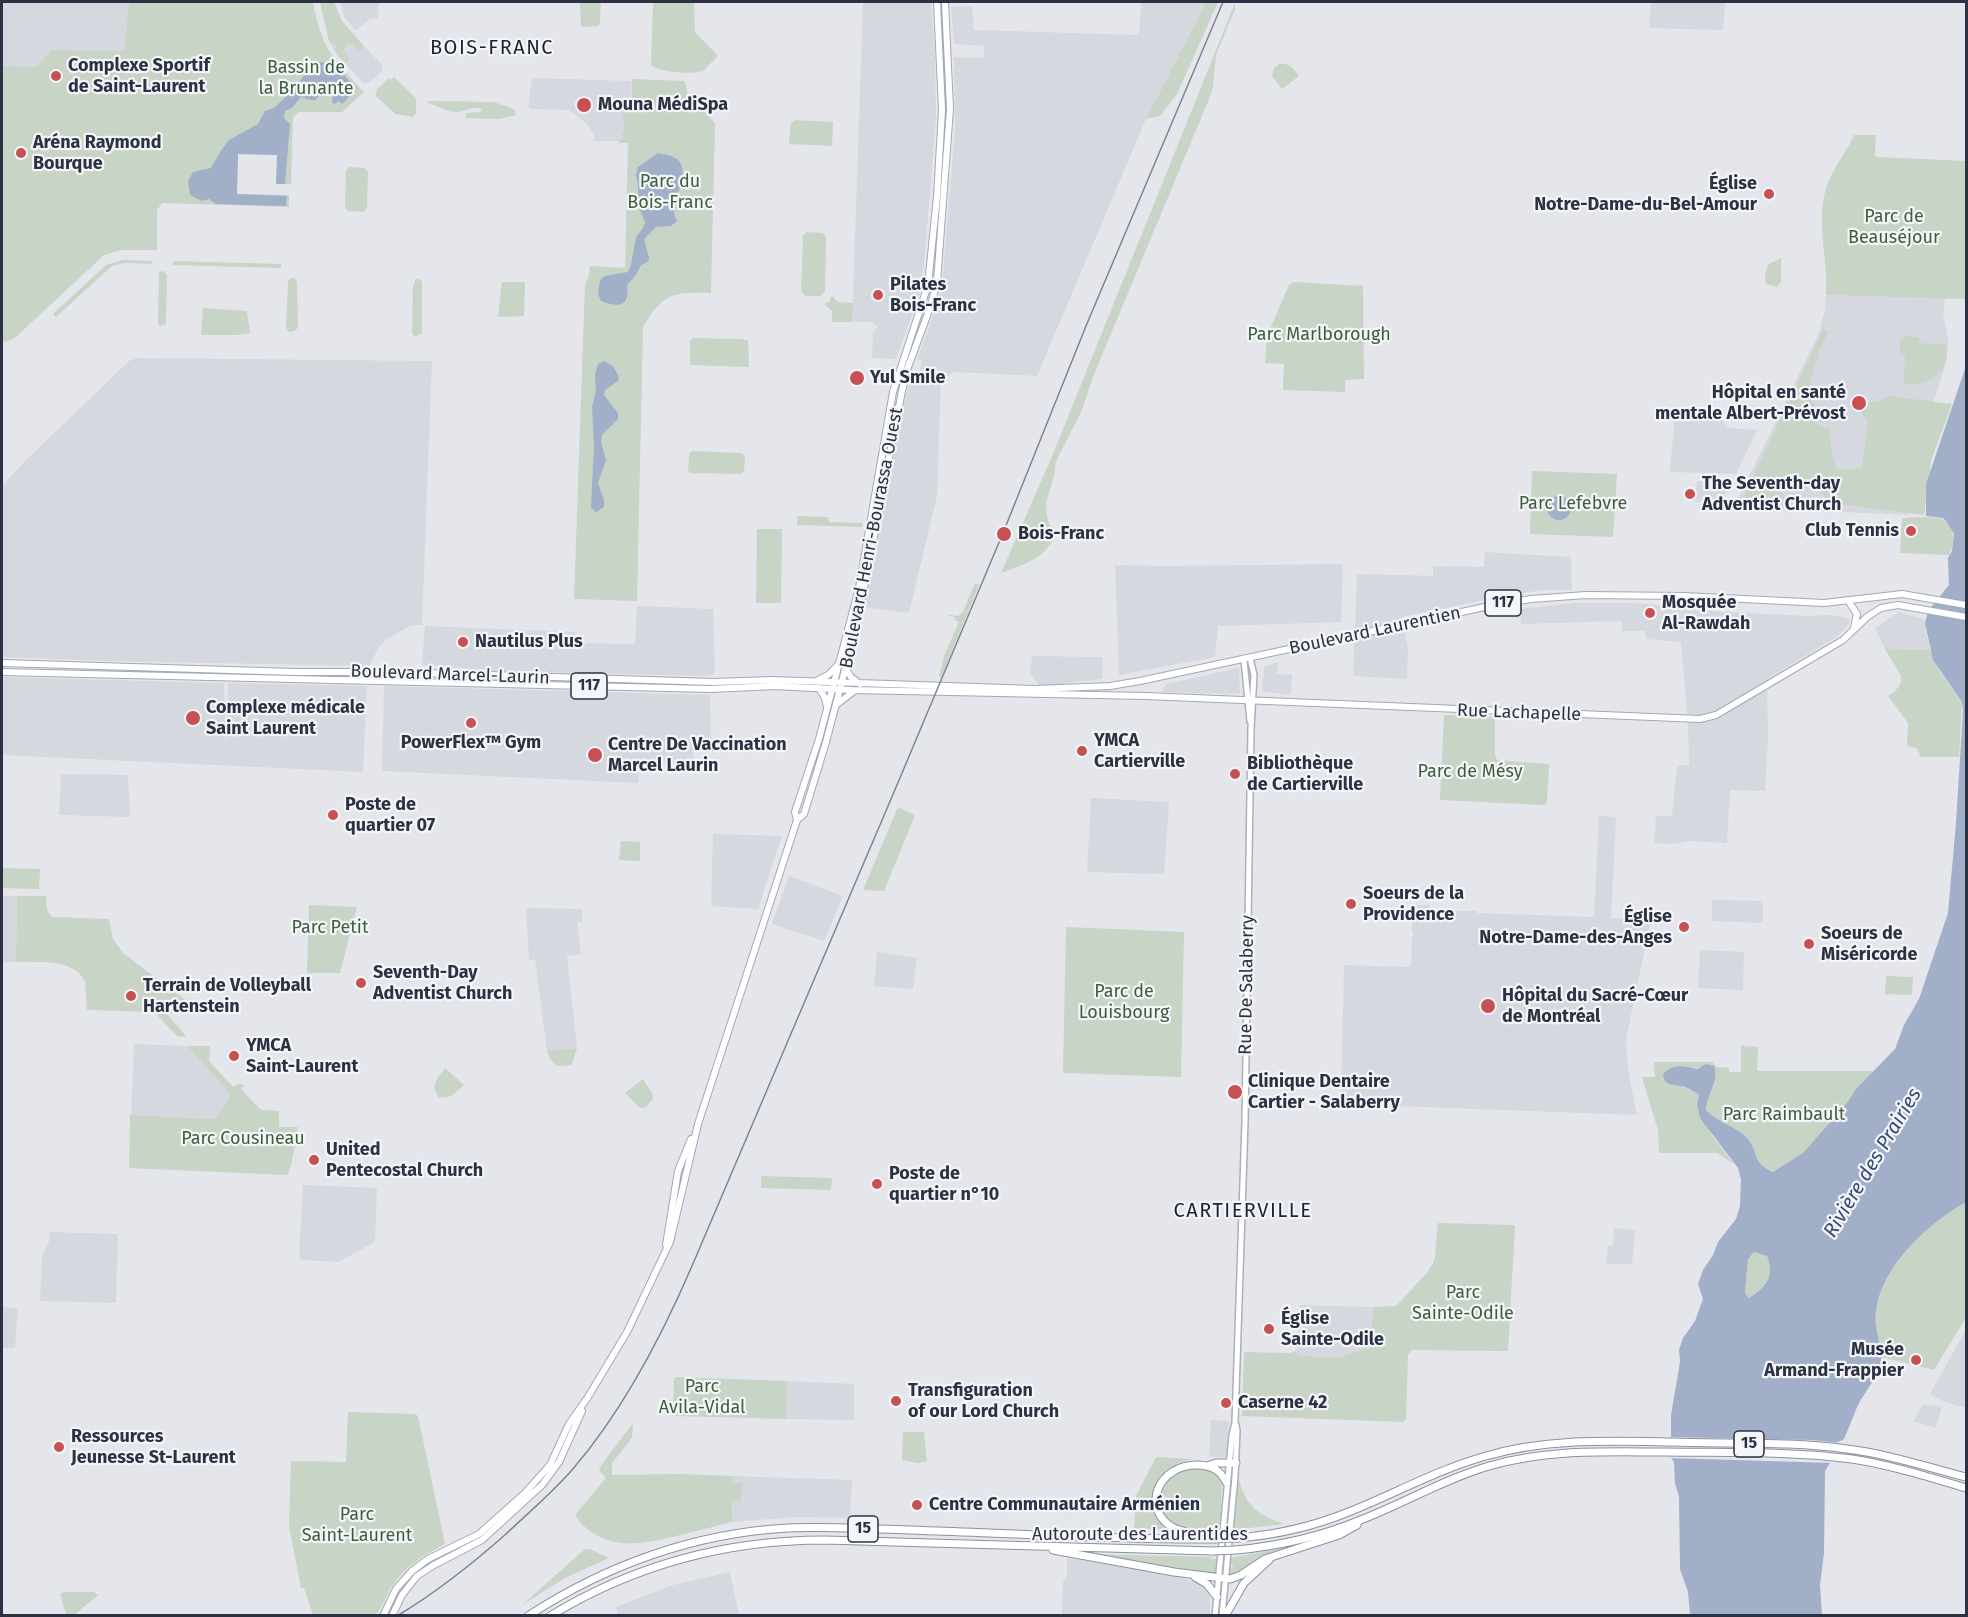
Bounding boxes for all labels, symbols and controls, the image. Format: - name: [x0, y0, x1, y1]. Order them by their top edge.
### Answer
- district label: BOIS-FRANC: [430, 36, 554, 60]
- place label: Complexe Sportif de Saint-Laurent: [68, 55, 210, 98]
- park label: Bassin de la Brunante: [258, 57, 354, 100]
- marker: Complexe Sportif de Saint-Laurent: [49, 69, 63, 83]
- place label: Mouna MédiSpa: [598, 94, 728, 116]
- marker: Mouna MédiSpa: [575, 96, 593, 114]
- place label: Aréna Raymond Bourque: [33, 132, 162, 174]
- marker: Aréna Raymond Bourque: [14, 146, 28, 160]
- park label: Parc du Bois-Franc: [627, 171, 713, 213]
- place label: Église Notre-Dame-du-Bel-Amour: [1534, 173, 1757, 216]
- marker: Église Notre-Dame-du-Bel-Amour: [1762, 187, 1776, 201]
- park label: Parc de Beauséjour: [1848, 206, 1940, 248]
- place label: Pilates Bois-Franc: [890, 274, 976, 316]
- marker: Pilates Bois-Franc: [871, 288, 885, 302]
- park label: Parc Marlborough: [1247, 324, 1391, 346]
- place label: Yul Smile: [870, 367, 945, 389]
- marker: Yul Smile: [848, 369, 866, 387]
- place label: Hôpital en santé mentale Albert-Prévost: [1655, 382, 1846, 424]
- marker: Hôpital en santé mentale Albert-Prévost: [1850, 394, 1868, 412]
- street label: Boulevard Henri-Bourassa Ouest: [836, 406, 908, 670]
- place label: The Seventh-day Adventist Church: [1702, 473, 1841, 516]
- marker: The Seventh-day Adventist Church: [1683, 487, 1697, 501]
- park label: Parc Lefebvre: [1519, 493, 1627, 515]
- place label: Club Tennis: [1805, 520, 1899, 542]
- place label: Bois-Franc: [1018, 523, 1104, 545]
- marker: Club Tennis: [1904, 524, 1918, 538]
- marker: Bois-Franc: [995, 525, 1013, 543]
- road number: 117: [1485, 590, 1521, 616]
- place label: Mosquée Al-Rawdah: [1662, 592, 1750, 634]
- street label: Boulevard Laurentien: [1287, 602, 1463, 660]
- marker: Mosquée Al-Rawdah: [1643, 606, 1657, 620]
- place label: Nautilus Plus: [475, 631, 583, 653]
- marker: Nautilus Plus: [456, 635, 470, 649]
- street label: Boulevard Marcel-Laurin: [350, 661, 550, 689]
- road number: 117: [571, 673, 607, 699]
- place label: Complexe médicale Saint Laurent: [206, 697, 365, 740]
- street label: Rue Lachapelle: [1457, 700, 1581, 726]
- marker: Complexe médicale Saint Laurent: [184, 709, 202, 727]
- marker: PowerFlex™ Gym: [464, 716, 478, 730]
- place label: YMCA Cartierville: [1094, 730, 1185, 772]
- place label: PowerFlex™ Gym: [401, 732, 541, 754]
- place label: Centre De Vaccination Marcel Laurin: [608, 734, 787, 777]
- marker: YMCA Cartierville: [1075, 744, 1089, 758]
- marker: Centre De Vaccination Marcel Laurin: [586, 746, 604, 764]
- place label: Bibliothèque de Cartierville: [1247, 753, 1363, 795]
- park label: Parc de Mésy: [1417, 761, 1523, 783]
- marker: Bibliothèque de Cartierville: [1228, 767, 1242, 781]
- place label: Poste de quartier 07: [345, 794, 435, 836]
- marker: Poste de quartier 07: [326, 808, 340, 822]
- place label: Soeurs de la Providence: [1363, 883, 1464, 926]
- marker: Soeurs de la Providence: [1344, 897, 1358, 911]
- place label: Église Notre-Dame-des-Anges: [1479, 906, 1672, 948]
- street label: Rue De Salaberry: [1235, 915, 1259, 1055]
- park label: Parc Petit: [292, 917, 368, 939]
- marker: Église Notre-Dame-des-Anges: [1677, 920, 1691, 934]
- place label: Soeurs de Miséricorde: [1821, 923, 1917, 966]
- marker: Soeurs de Miséricorde: [1802, 937, 1816, 951]
- place label: Seventh-Day Adventist Church: [373, 962, 512, 1004]
- place label: Terrain de Volleyball Hartenstein: [143, 975, 311, 1018]
- marker: Seventh-Day Adventist Church: [354, 976, 368, 990]
- park label: Parc de Louisbourg: [1079, 981, 1169, 1024]
- place label: Hôpital du Sacré-Cœur de Montréal: [1502, 985, 1688, 1028]
- marker: Terrain de Volleyball Hartenstein: [124, 989, 138, 1003]
- marker: Hôpital du Sacré-Cœur de Montréal: [1479, 997, 1497, 1015]
- place label: YMCA Saint-Laurent: [246, 1035, 358, 1078]
- marker: YMCA Saint-Laurent: [227, 1049, 241, 1063]
- place label: Clinique Dentaire Cartier - Salaberry: [1248, 1071, 1400, 1114]
- marker: Clinique Dentaire Cartier - Salaberry: [1226, 1083, 1244, 1101]
- water label: Rivière des Prairies: [1819, 1084, 1927, 1242]
- park label: Parc Raimbault: [1723, 1104, 1845, 1126]
- park label: Parc Cousineau: [181, 1128, 305, 1150]
- place label: United Pentecostal Church: [326, 1139, 483, 1182]
- marker: United Pentecostal Church: [307, 1153, 321, 1167]
- place label: Poste de quartier n°10: [889, 1163, 999, 1206]
- marker: Poste de quartier n°10: [870, 1177, 884, 1191]
- district label: CARTIERVILLE: [1174, 1199, 1312, 1223]
- park label: Parc Sainte-Odile: [1412, 1282, 1514, 1324]
- place label: Église Sainte-Odile: [1281, 1308, 1384, 1350]
- marker: Église Sainte-Odile: [1262, 1322, 1276, 1336]
- place label: Musée Armand-Frappier: [1764, 1339, 1904, 1382]
- marker: Musée Armand-Frappier: [1909, 1353, 1923, 1367]
- park label: Parc Avila-Vidal: [659, 1376, 745, 1418]
- place label: Transfiguration of our Lord Church: [908, 1380, 1059, 1422]
- place label: Caserne 42: [1238, 1392, 1327, 1414]
- marker: Transfiguration of our Lord Church: [889, 1394, 903, 1408]
- marker: Caserne 42: [1219, 1396, 1233, 1410]
- place label: Ressources Jeunesse St-Laurent: [71, 1426, 236, 1468]
- road number: 15: [1734, 1431, 1764, 1457]
- marker: Ressources Jeunesse St-Laurent: [52, 1440, 66, 1454]
- place label: Centre Communautaire Arménien: [929, 1494, 1200, 1516]
- marker: Centre Communautaire Arménien: [910, 1498, 924, 1512]
- park label: Parc Saint-Laurent: [302, 1504, 412, 1546]
- road number: 15: [848, 1516, 878, 1542]
- street label: Autoroute des Laurentides: [1032, 1524, 1248, 1546]

